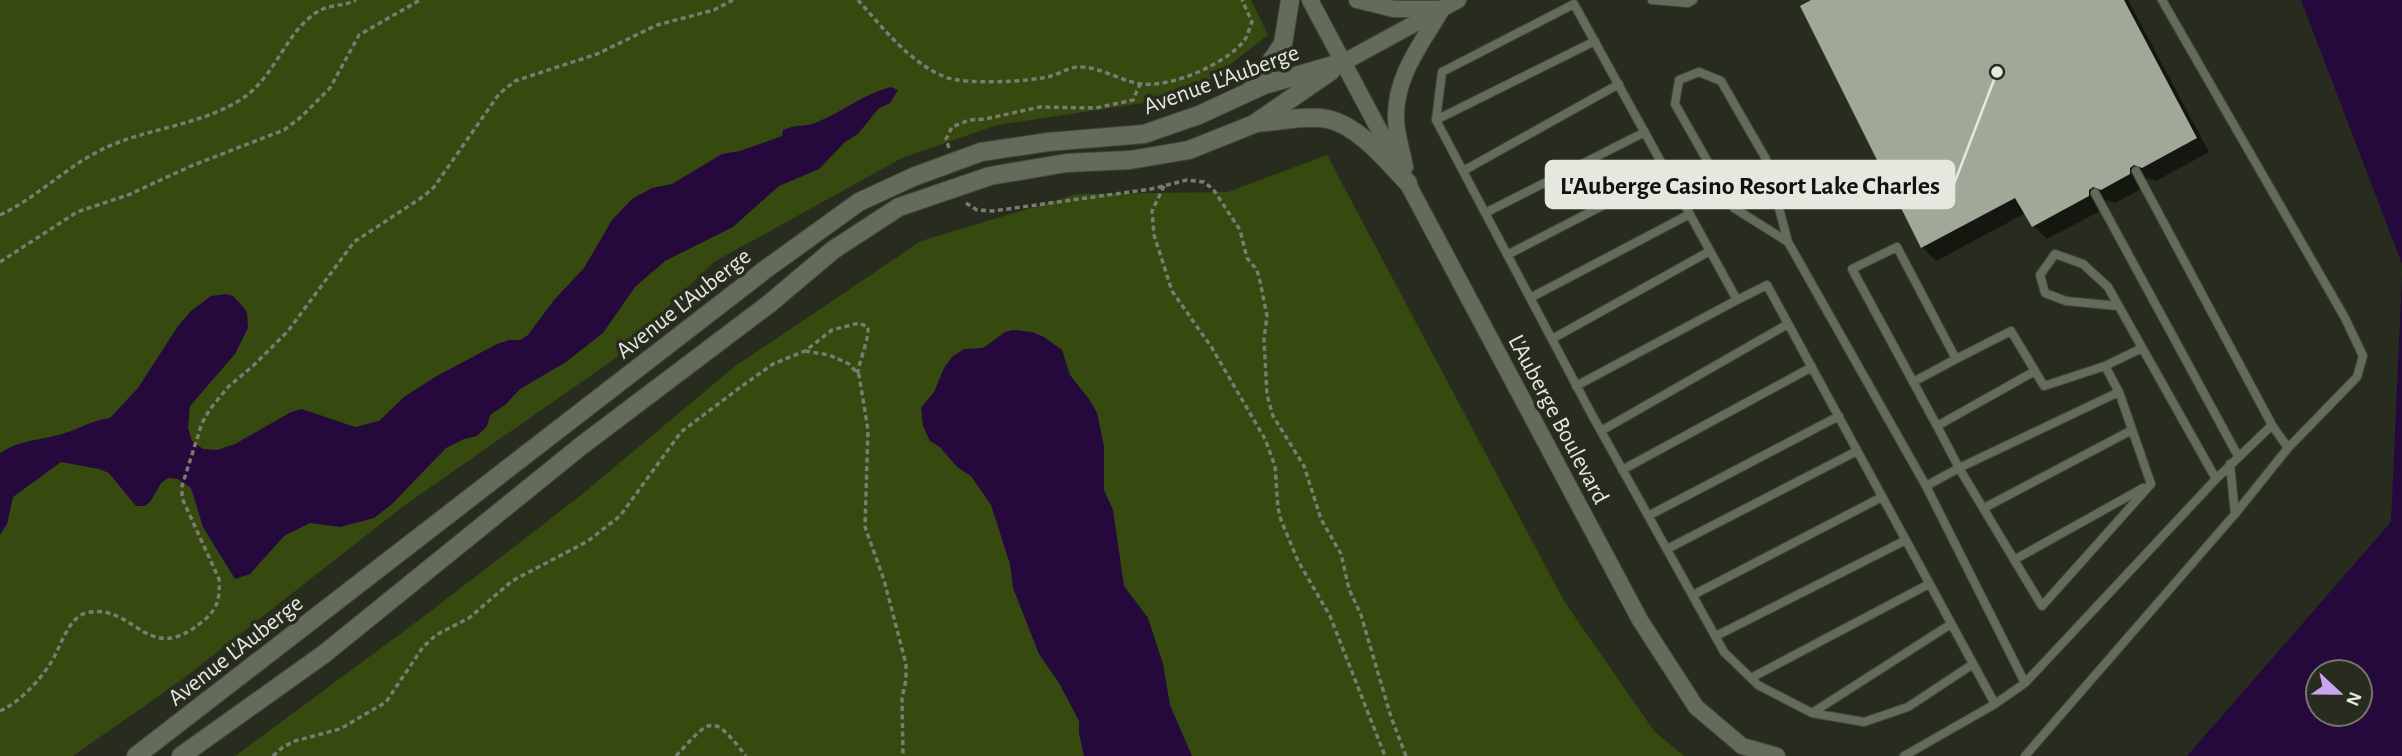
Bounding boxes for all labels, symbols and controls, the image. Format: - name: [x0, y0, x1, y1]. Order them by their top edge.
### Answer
- street label: Avenue L'Auberge: [1140, 41, 1302, 119]
- callout: L'Auberge Casino Resort Lake Charles: [1546, 161, 1954, 208]
- text: L'Auberge Casino Resort Lake Charles: [1560, 173, 1940, 199]
- street label: Avenue L'Auberge: [612, 244, 755, 364]
- street label: L'Auberge Boulevard: [1503, 331, 1613, 508]
- street label: Avenue L'Auberge: [164, 591, 307, 711]
- north arrow: [2304, 658, 2374, 728]
- text: N: [2342, 689, 2365, 708]

